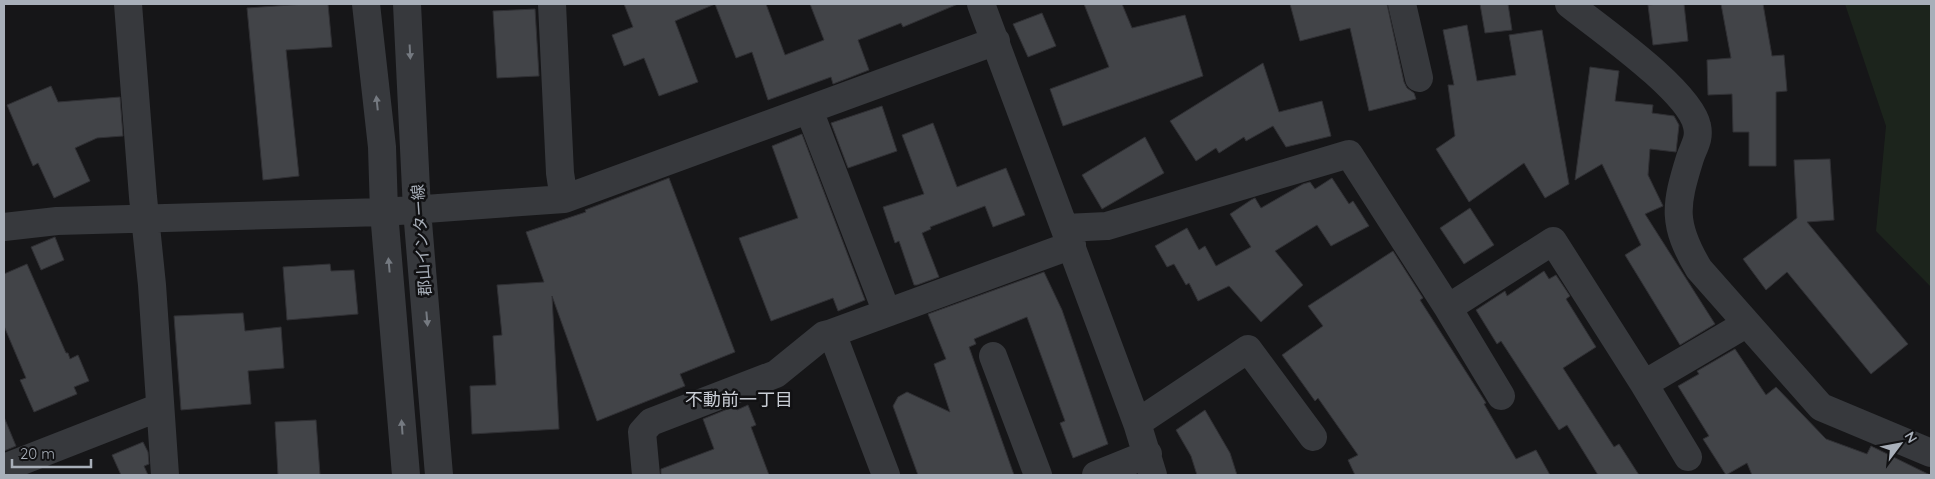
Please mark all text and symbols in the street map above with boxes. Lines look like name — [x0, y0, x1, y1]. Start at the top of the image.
one-way arrow — [406, 45, 414, 61]
one-way arrow — [373, 94, 381, 110]
street label: 郡山インター線 — [407, 183, 435, 297]
one-way arrow — [384, 256, 392, 272]
one-way arrow — [423, 312, 431, 328]
district label: 不動前一丁目 — [685, 388, 793, 411]
one-way arrow — [398, 418, 406, 434]
north arrow — [1875, 419, 1925, 469]
text: N — [1901, 428, 1921, 446]
scale bar — [12, 436, 91, 468]
text: 20 m — [20, 444, 55, 463]

